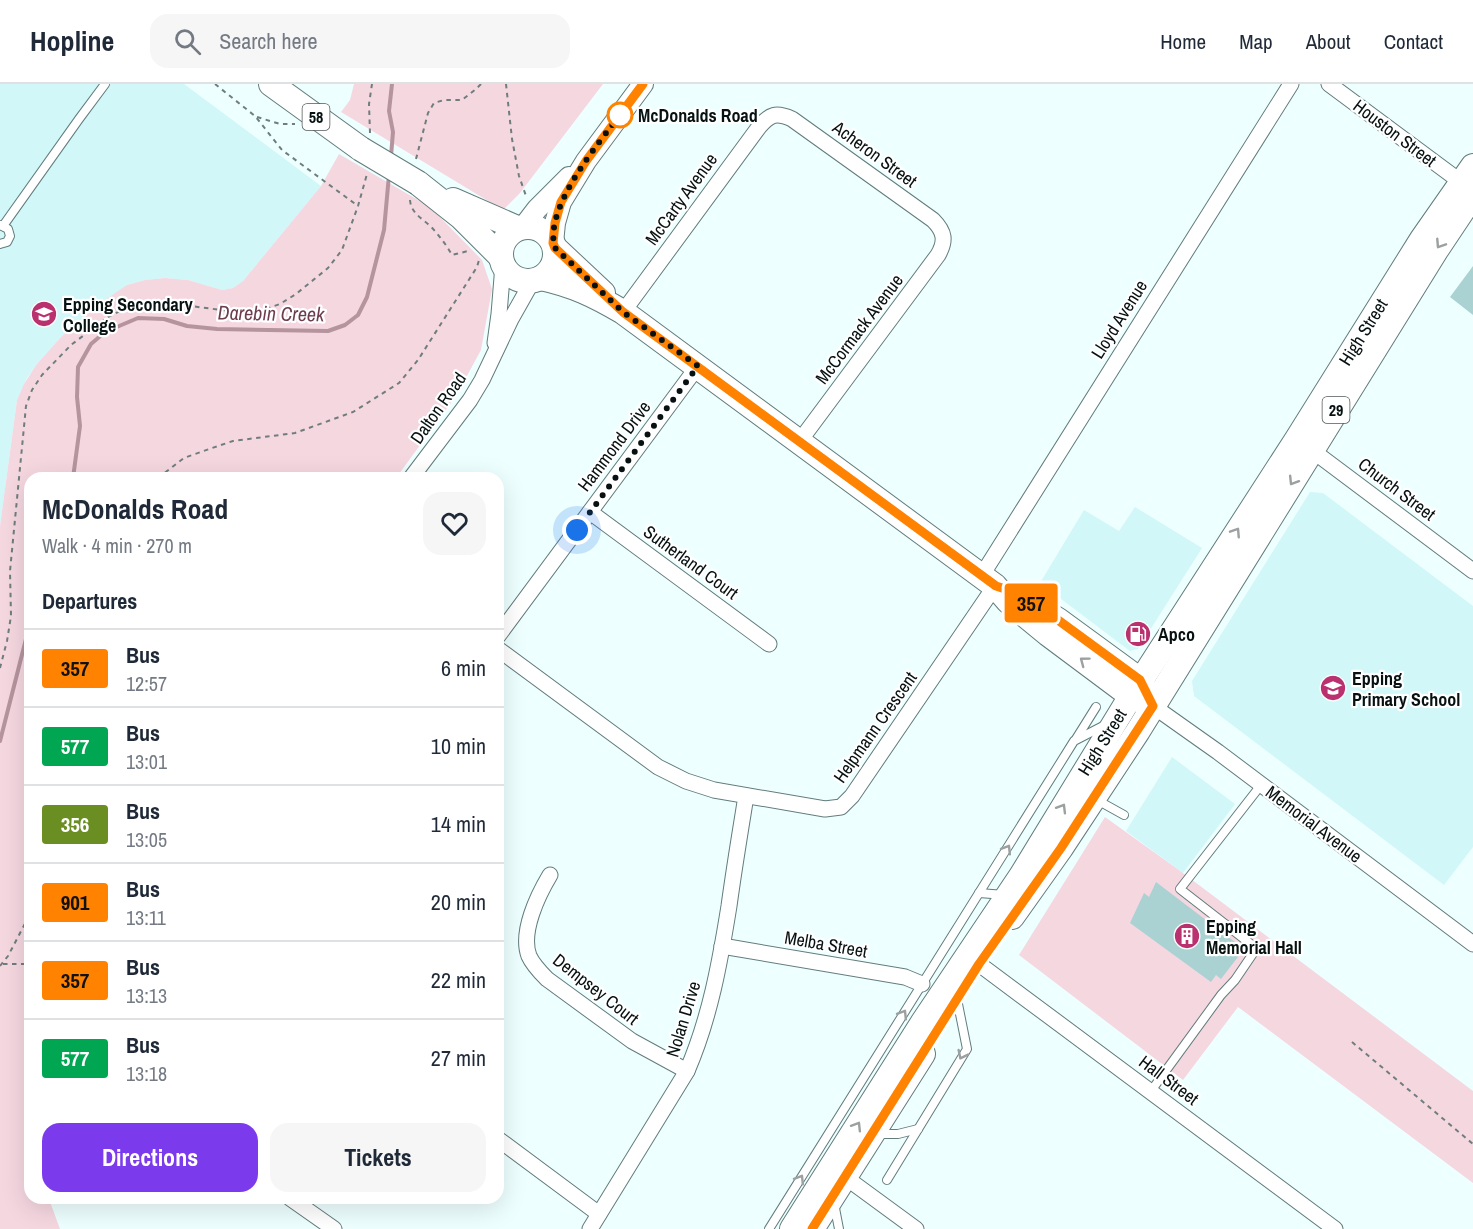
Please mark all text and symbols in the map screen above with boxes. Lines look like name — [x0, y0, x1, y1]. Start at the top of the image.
search box — [150, 14, 570, 68]
text: Hopline — [30, 22, 114, 60]
icon: search — [171, 25, 204, 58]
text: Search here — [219, 26, 317, 56]
text: Home — [1160, 27, 1206, 56]
text: Map — [1239, 27, 1273, 56]
text: About — [1306, 27, 1351, 56]
text: Contact — [1384, 27, 1443, 56]
street label: Houston Street — [1348, 93, 1442, 173]
marker: McDonalds Road — [607, 102, 633, 128]
place label: McDonalds Road — [638, 103, 758, 128]
road number: 58 — [302, 104, 330, 130]
street label: Acheron Street — [827, 114, 922, 193]
street label: McCarty Avenue — [639, 148, 723, 250]
one-way arrow — [1436, 238, 1448, 248]
street label: McCormack Avenue — [809, 269, 909, 389]
street label: Lloyd Avenue — [1085, 275, 1153, 363]
place label: Epping Secondary College — [63, 292, 193, 338]
street label: High Street — [1333, 294, 1393, 370]
school or university icon: Epping Secondary College — [29, 299, 59, 329]
water label: Darebin Creek — [217, 299, 325, 327]
street label: Dalton Road — [404, 367, 472, 449]
street label: Hammond Drive — [572, 396, 656, 496]
road number: 29 — [1322, 397, 1350, 423]
street label: Church Street — [1353, 452, 1441, 526]
one-way arrow — [1289, 474, 1300, 485]
text: McDonalds Road — [42, 490, 228, 528]
button: heart — [423, 492, 486, 555]
your location — [562, 515, 592, 545]
street label: Sutherland Court — [639, 519, 743, 605]
one-way arrow — [1229, 528, 1241, 538]
text: Walk · 4 min · 270 m — [42, 532, 192, 559]
line badge: 357 — [996, 584, 1066, 622]
text: Departures — [42, 586, 137, 616]
text: 357 — [1017, 589, 1045, 618]
fuel station icon: Apco — [1123, 619, 1153, 649]
place label: Apco — [1158, 622, 1195, 647]
text: Bus — [126, 640, 160, 670]
text: 6 min — [441, 653, 486, 683]
text: 357 — [61, 654, 89, 683]
one-way arrow — [1079, 657, 1090, 668]
street label: Helpmann Crescent — [827, 666, 923, 788]
place label: Epping Primary School — [1352, 666, 1460, 712]
text: 12:57 — [126, 670, 167, 697]
school or university icon: Epping Primary School — [1318, 673, 1348, 703]
street label: High Street — [1072, 704, 1132, 780]
text: Bus — [126, 718, 160, 748]
text: 10 min — [431, 731, 486, 761]
text: 577 — [61, 732, 89, 761]
text: 13:01 — [126, 748, 167, 775]
street label: Memorial Avenue — [1261, 780, 1367, 868]
text: Bus — [126, 796, 160, 826]
one-way arrow — [1054, 804, 1066, 814]
text: 14 min — [431, 809, 486, 839]
text: 356 — [61, 810, 89, 839]
text: 13:05 — [126, 826, 167, 853]
one-way arrow — [1000, 845, 1011, 856]
text: Bus — [126, 874, 160, 904]
text: 20 min — [431, 887, 486, 917]
text: 901 — [61, 888, 89, 917]
text: 13:11 — [126, 904, 166, 931]
place label: Epping Memorial Hall — [1206, 914, 1302, 960]
building icon: Epping Memorial Hall — [1172, 921, 1202, 951]
street label: Melba Street — [783, 924, 869, 964]
street label: Dempsey Court — [548, 948, 644, 1030]
text: Bus — [126, 952, 160, 982]
text: 22 min — [431, 965, 486, 995]
text: 357 — [61, 966, 89, 995]
street label: Nolan Drive — [660, 978, 706, 1060]
text: 13:13 — [126, 982, 167, 1009]
one-way arrow — [896, 1010, 908, 1020]
text: Bus — [126, 1030, 160, 1060]
text: 27 min — [431, 1043, 486, 1073]
text: 577 — [61, 1044, 89, 1073]
one-way arrow — [957, 1049, 969, 1060]
street label: Hall Street — [1134, 1049, 1204, 1111]
text: 13:18 — [126, 1060, 167, 1087]
one-way arrow — [850, 1122, 861, 1133]
button: Directions — [42, 1123, 258, 1192]
button: Tickets — [270, 1123, 486, 1192]
one-way arrow — [793, 1175, 804, 1186]

